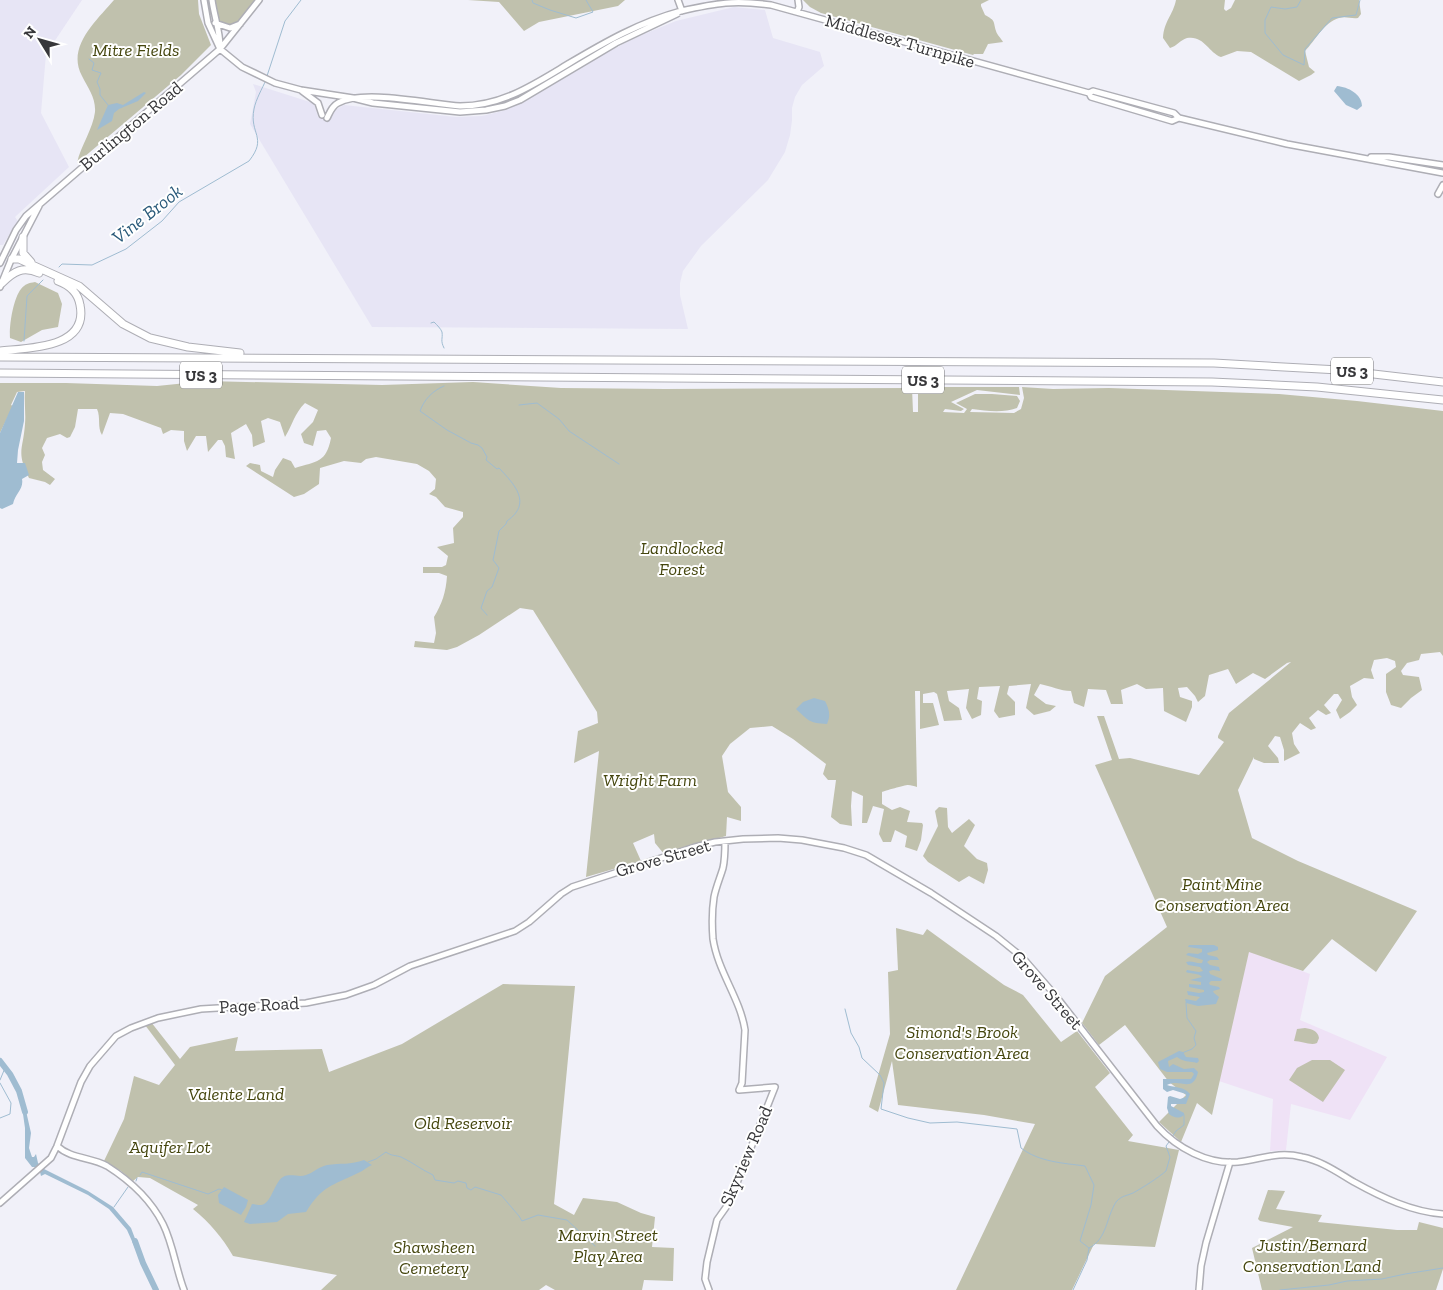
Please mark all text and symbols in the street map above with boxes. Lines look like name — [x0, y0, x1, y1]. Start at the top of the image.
street label: Middlesex Turnpike — [823, 9, 977, 73]
north arrow — [15, 15, 65, 65]
text: N — [20, 23, 40, 42]
park label: Mitre Fields — [92, 39, 180, 61]
street label: Burlington Road — [75, 77, 187, 175]
water label: Vine Brook — [107, 179, 187, 249]
road number: US 3 — [1331, 358, 1373, 384]
road number: US 3 — [180, 362, 222, 388]
road number: US 3 — [902, 366, 944, 394]
park label: Landlocked Forest — [641, 537, 723, 580]
park label: Wright Farm — [603, 769, 697, 791]
street label: Grove Street — [613, 834, 713, 882]
park label: Paint Mine Conservation Area — [1155, 873, 1289, 916]
street label: Grove Street — [1007, 946, 1088, 1034]
street label: Page Road — [218, 992, 300, 1018]
park label: Simond's Brook Conservation Area — [895, 1021, 1029, 1064]
park label: Valente Land — [188, 1083, 284, 1105]
street label: Skyview Road — [715, 1102, 777, 1209]
park label: Old Reservoir — [414, 1112, 513, 1134]
park label: Aquifer Lot — [128, 1136, 211, 1158]
park label: Marvin Street Play Area — [558, 1224, 658, 1267]
park label: Justin/Bernard Conservation Land — [1243, 1234, 1381, 1277]
park label: Shawsheen Cemetery — [393, 1236, 475, 1279]

